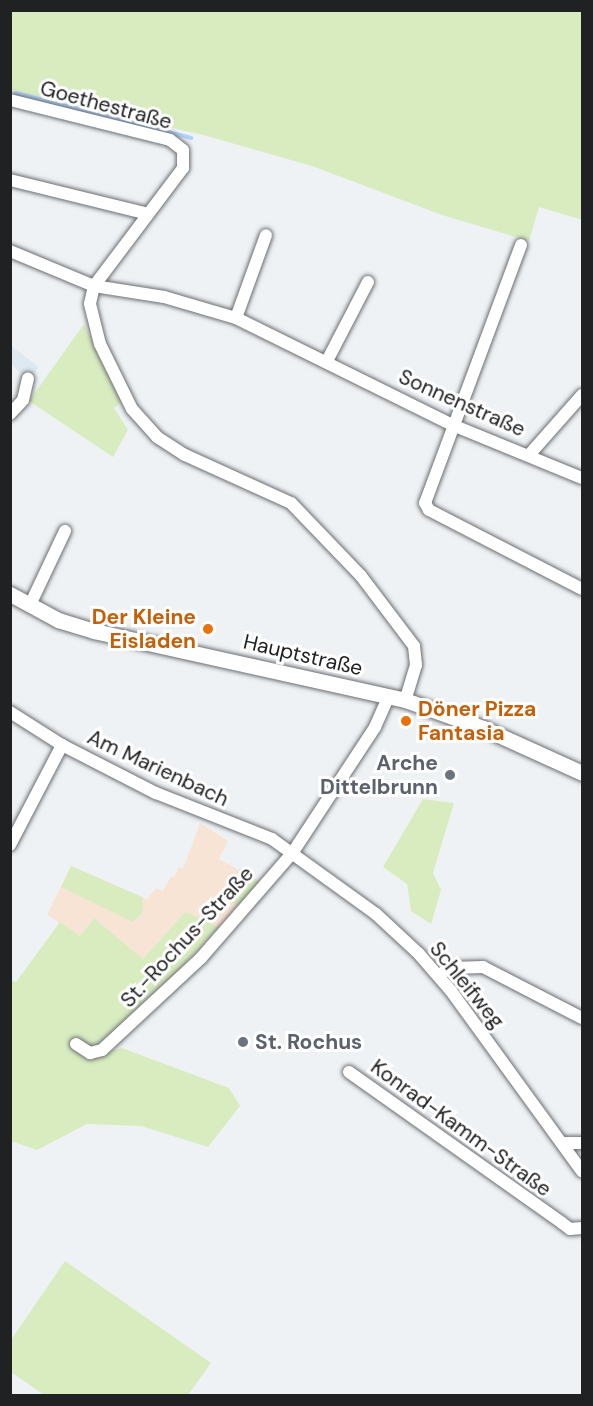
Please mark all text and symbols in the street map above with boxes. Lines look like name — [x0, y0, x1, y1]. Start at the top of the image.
street label: Goethestraße — [37, 75, 175, 135]
street label: Sonnenstraße — [395, 364, 529, 442]
place label: Der Kleine Eisladen — [92, 604, 196, 654]
marker: Der Kleine Eisladen — [201, 622, 215, 636]
street label: Hauptstraße — [241, 629, 365, 681]
place label: Döner Pizza Fantasia — [418, 696, 536, 746]
marker: Döner Pizza Fantasia — [399, 714, 413, 728]
street label: Am Marienbach — [83, 724, 233, 812]
place label: Arche Dittelbrunn — [320, 750, 438, 800]
marker: Arche Dittelbrunn — [443, 768, 457, 782]
street label: St.-Rochus-Straße — [115, 861, 259, 1013]
street label: Schleifweg — [424, 937, 510, 1033]
place label: St. Rochus — [255, 1029, 362, 1055]
marker: St. Rochus — [236, 1035, 250, 1049]
street label: Konrad-Kamm-Straße — [366, 1054, 556, 1202]

